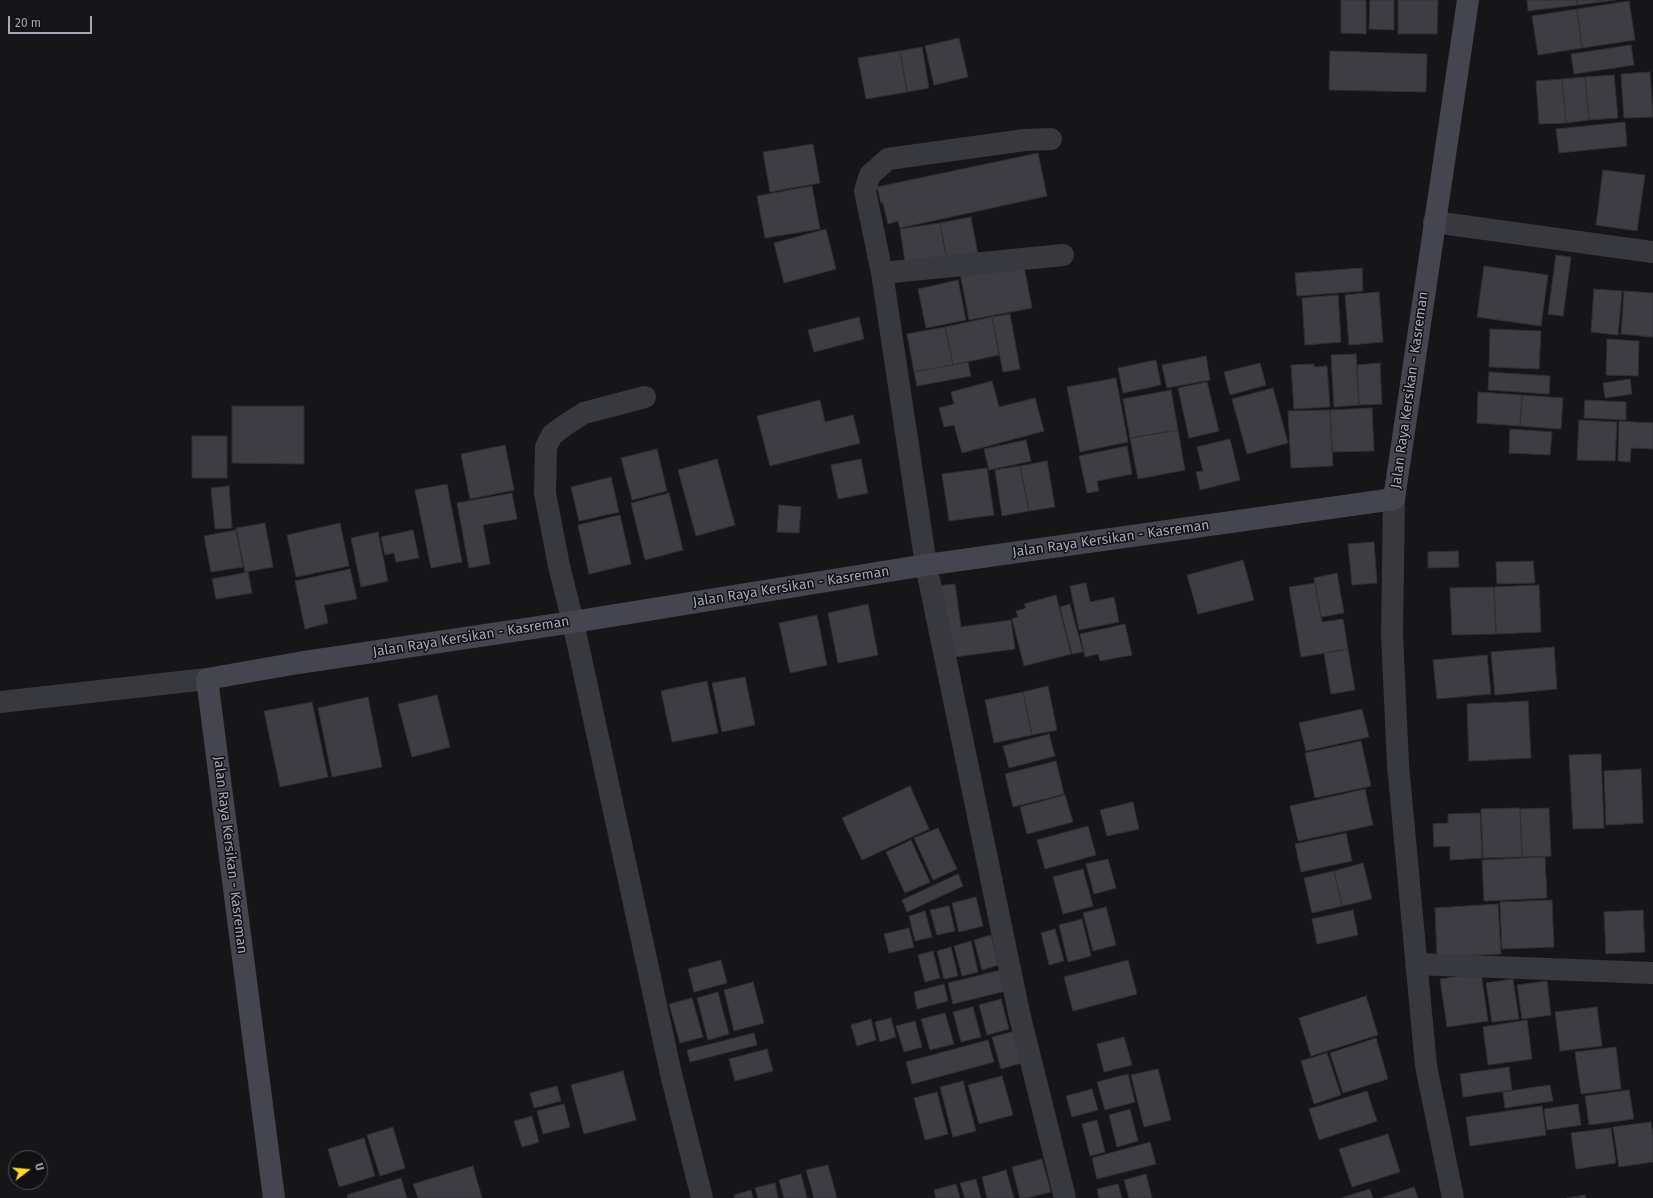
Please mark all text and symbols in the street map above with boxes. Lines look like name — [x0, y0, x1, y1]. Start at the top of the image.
scale bar — [10, 8, 94, 34]
text: 20 m — [15, 16, 41, 30]
street label: Jalan Raya Kersikan - Kasreman — [1388, 290, 1432, 490]
street label: Jalan Raya Kersikan - Kasreman — [1011, 517, 1211, 561]
street label: Jalan Raya Kersikan - Kasreman — [691, 563, 891, 611]
street label: Jalan Raya Kersikan - Kasreman — [371, 613, 571, 661]
street label: Jalan Raya Kersikan - Kasreman — [210, 755, 250, 955]
north arrow — [8, 1150, 48, 1190]
text: U — [32, 1162, 46, 1172]

